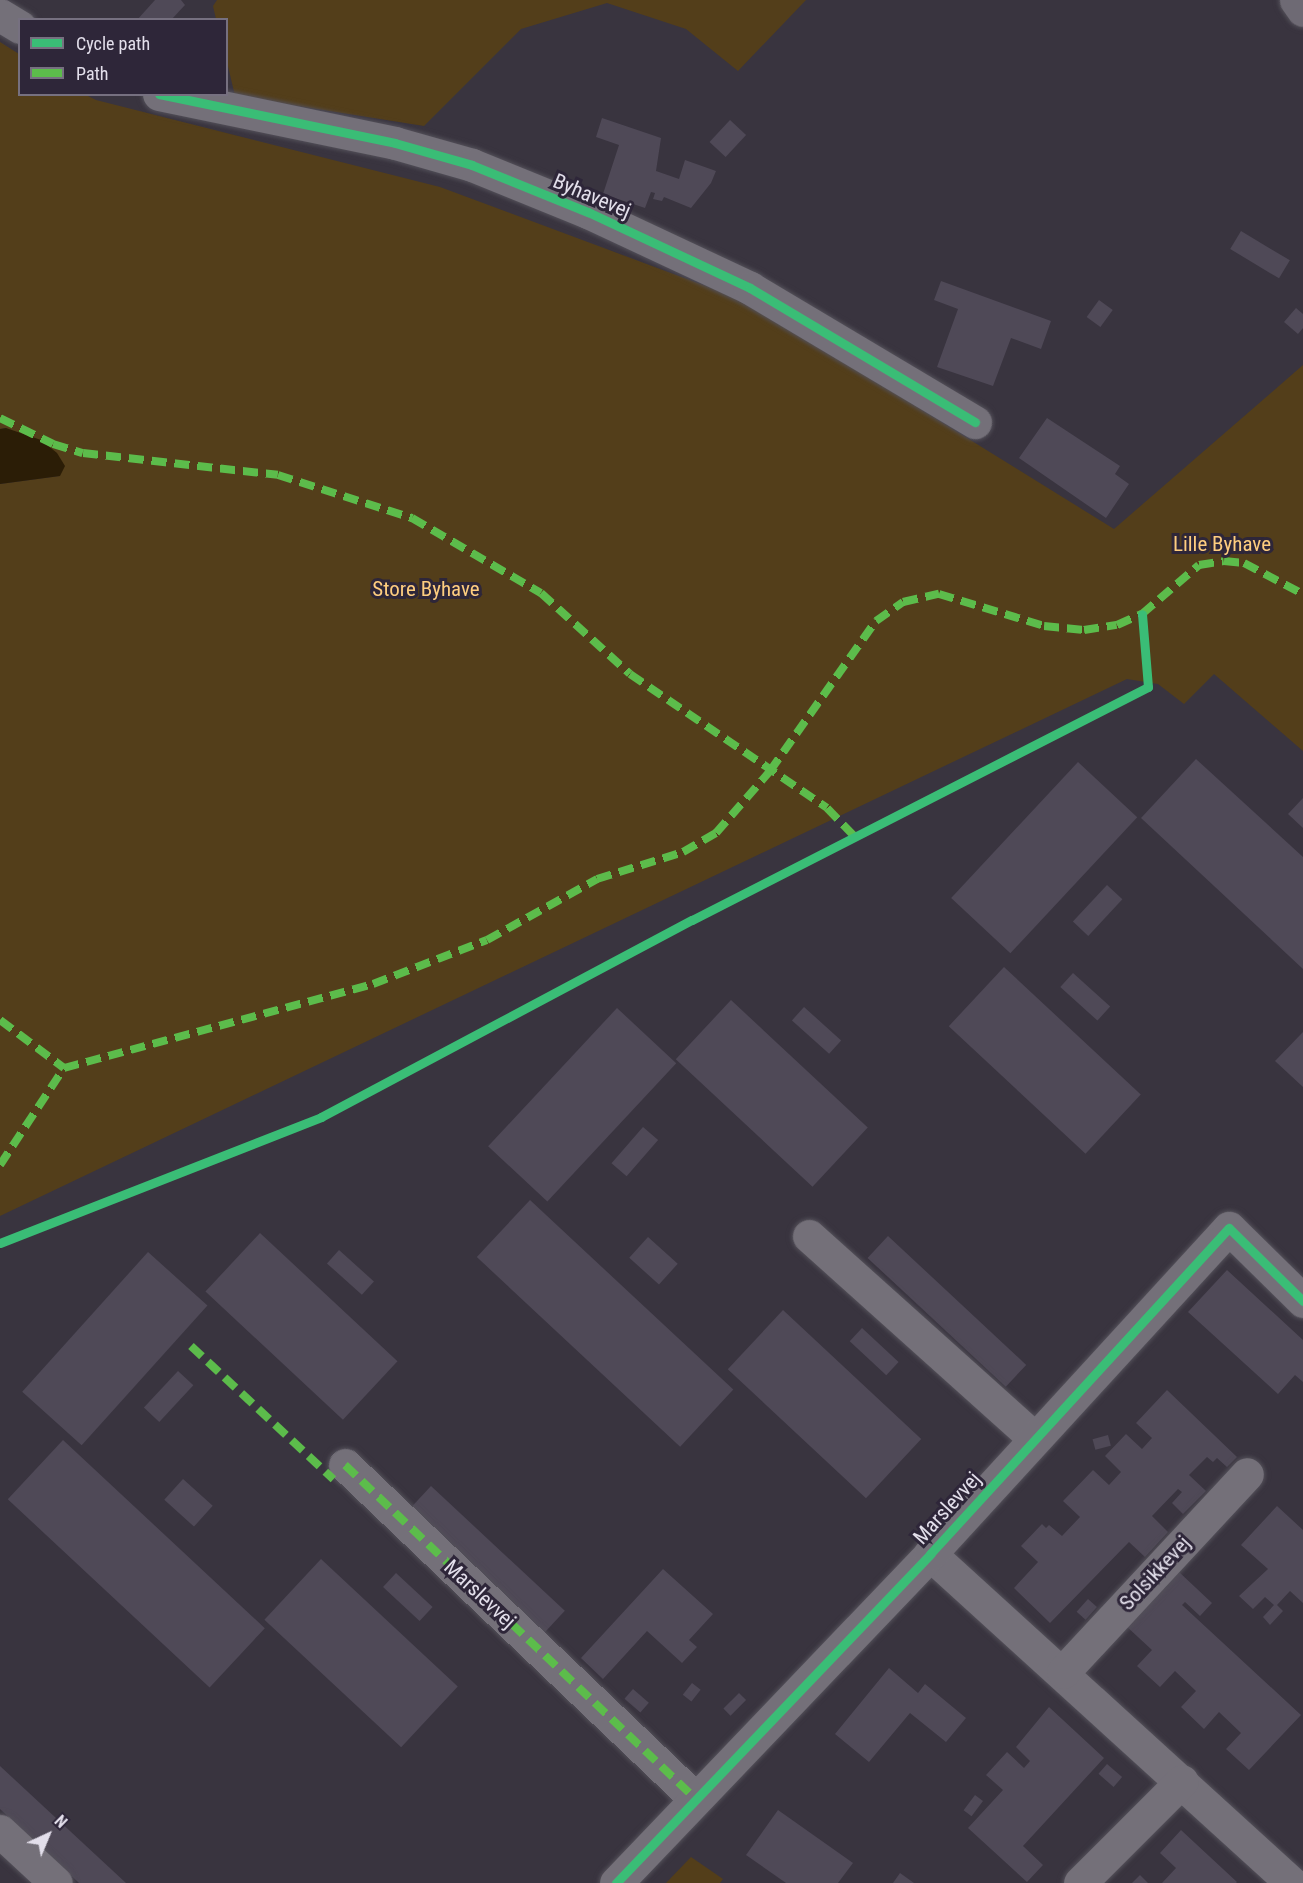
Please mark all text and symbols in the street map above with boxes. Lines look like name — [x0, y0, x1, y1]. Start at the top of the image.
legend — [18, 18, 228, 96]
text: Cycle path — [76, 33, 150, 54]
text: Path — [76, 63, 109, 84]
street label: Byhavevej — [549, 168, 635, 224]
park label: Lille Byhave — [1173, 531, 1271, 557]
park label: Store Byhave — [372, 576, 480, 602]
street label: Marslevvej — [908, 1467, 986, 1549]
street label: Solsikkevej — [1114, 1531, 1196, 1615]
street label: Marslevvej — [439, 1555, 521, 1633]
north arrow — [18, 1805, 78, 1865]
text: N — [51, 1811, 71, 1832]

